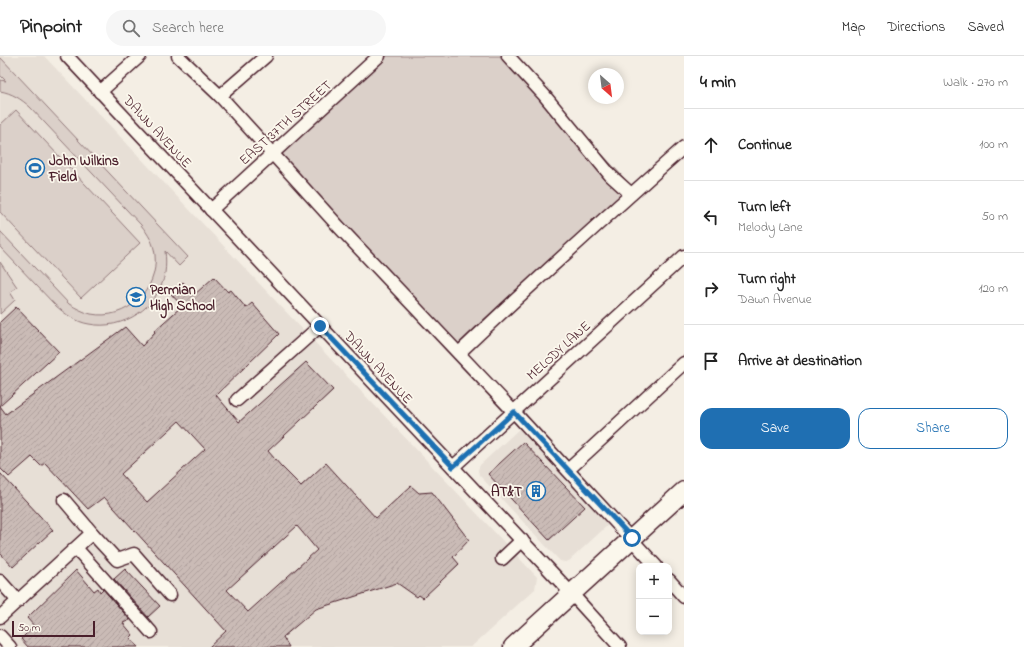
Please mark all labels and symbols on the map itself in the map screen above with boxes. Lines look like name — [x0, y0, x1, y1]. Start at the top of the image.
north arrow — [588, 68, 624, 104]
street label: EAST 37TH STREET — [235, 76, 337, 171]
street label: DAWN AVENUE — [117, 90, 196, 173]
place label: John Wilkins Field — [48, 151, 119, 188]
sports icon: John Wilkins Field — [24, 157, 46, 179]
place label: Permian High School — [150, 280, 216, 319]
school or university icon: Permian High School — [125, 286, 147, 308]
street label: MELODY LANE — [522, 316, 596, 386]
route end — [311, 317, 329, 335]
street label: DAWN AVENUE — [338, 326, 417, 409]
building icon: AT&T — [525, 480, 547, 502]
place label: AT&T — [491, 482, 522, 503]
route start — [623, 529, 641, 547]
scale bar — [12, 619, 95, 638]

